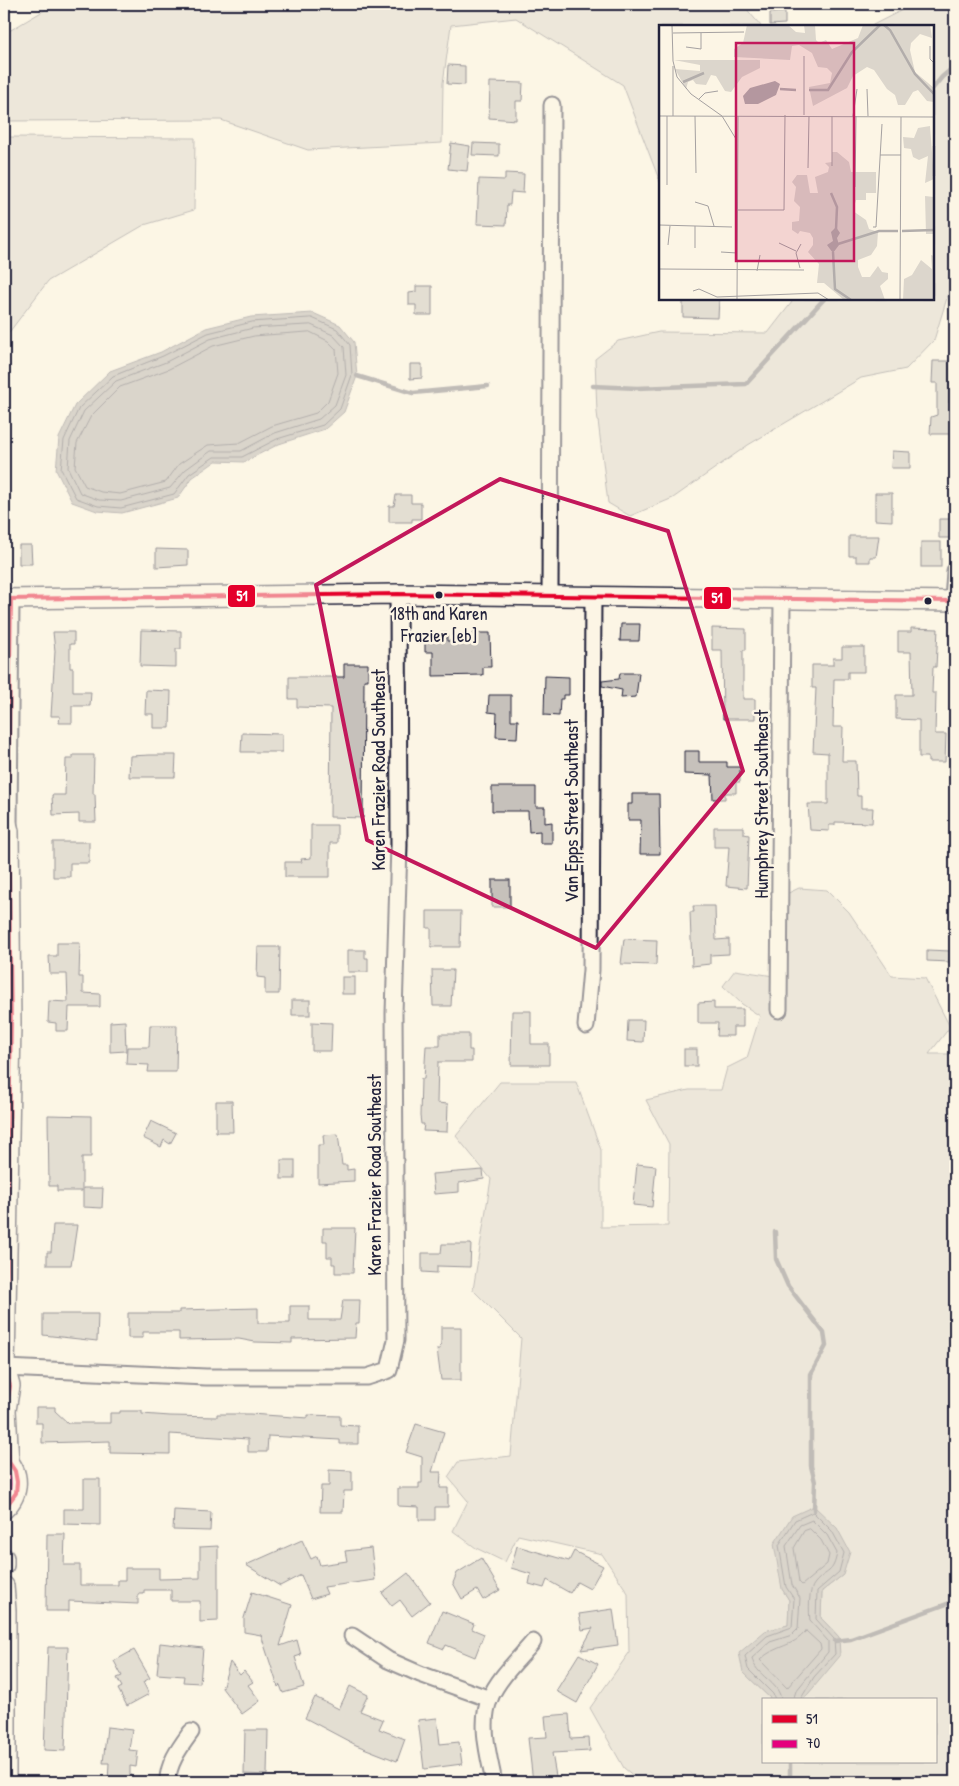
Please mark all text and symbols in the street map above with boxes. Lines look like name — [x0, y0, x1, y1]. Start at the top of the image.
inset map — [659, 25, 934, 300]
line badge: 51 — [227, 584, 256, 608]
text: 51 — [236, 586, 248, 605]
line badge: 51 — [703, 586, 732, 610]
text: 51 — [711, 588, 723, 607]
marker: 18th and Karen Frazier [eb] — [434, 590, 444, 600]
unlabelled marker — [923, 596, 933, 606]
place label: 18th and Karen Frazier [eb] — [390, 601, 488, 648]
street label: Karen Frazier Road Southeast — [365, 669, 391, 871]
street label: Humphrey Street Southeast — [748, 709, 774, 898]
street label: Van Epps Street Southeast — [558, 719, 584, 903]
street label: Karen Frazier Road Southeast — [361, 1074, 387, 1276]
legend — [762, 1698, 936, 1764]
text: 51 — [806, 1708, 818, 1729]
text: 70 — [806, 1732, 820, 1753]

